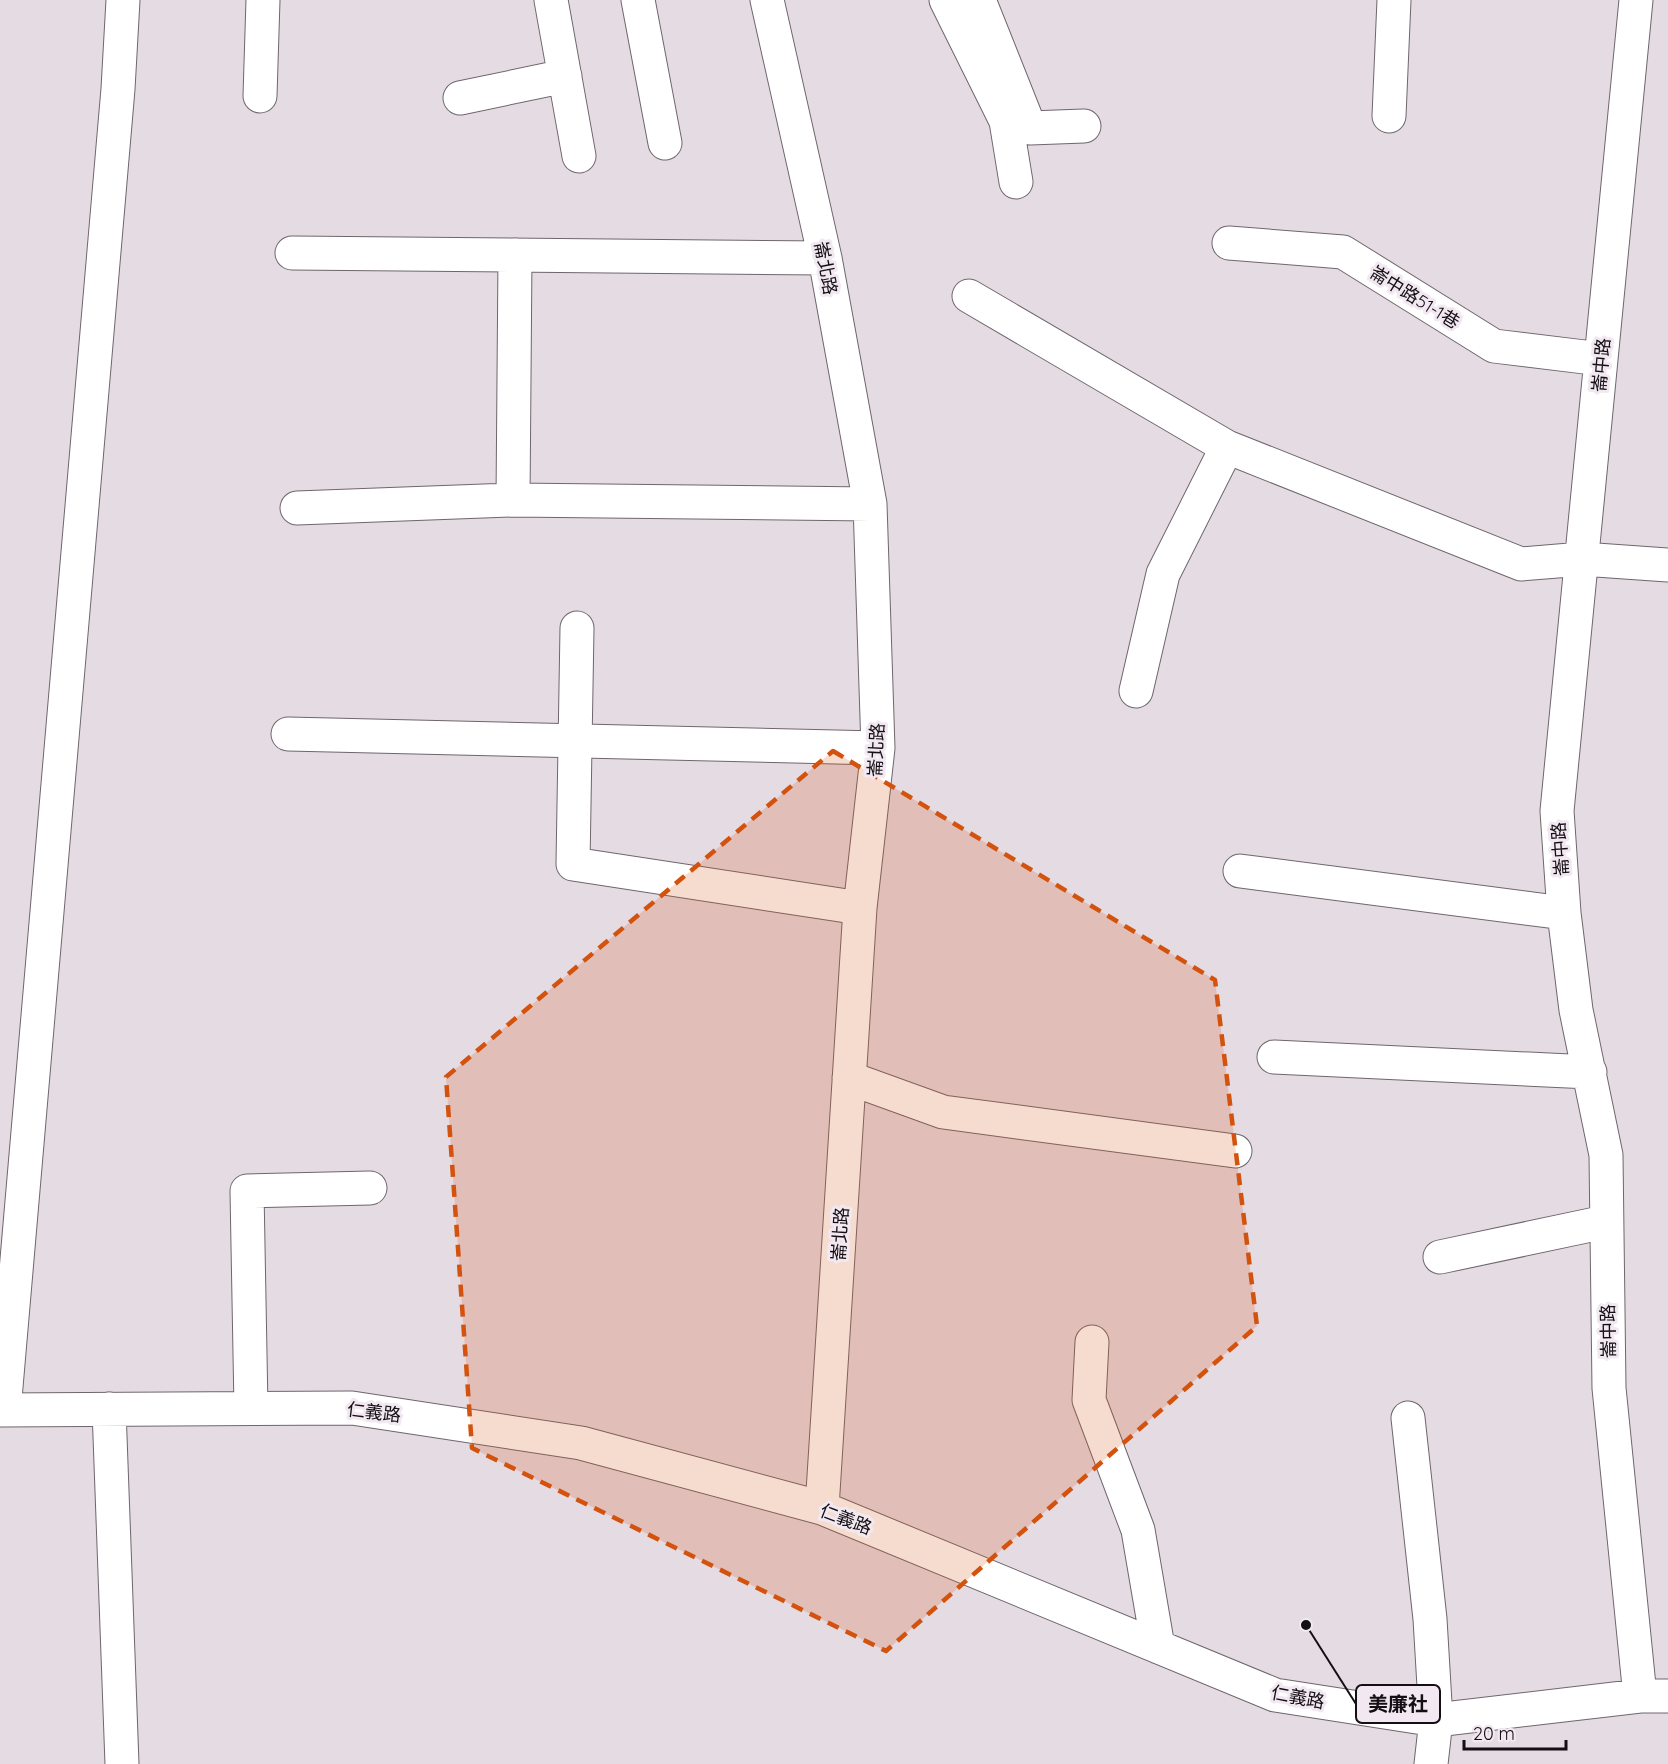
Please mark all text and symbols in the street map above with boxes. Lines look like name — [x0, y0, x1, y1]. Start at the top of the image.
street label: 崙北路 — [810, 239, 842, 297]
street label: 崙中路51-1巷 — [1366, 260, 1464, 334]
street label: 崙中路 — [1587, 337, 1615, 393]
street label: 崙北路 — [863, 722, 889, 778]
street label: 崙中路 — [1547, 821, 1573, 877]
street label: 崙北路 — [827, 1206, 853, 1262]
street label: 崙中路 — [1596, 1304, 1620, 1358]
street label: 仁義路 — [346, 1397, 402, 1427]
street label: 仁義路 — [817, 1499, 875, 1539]
street label: 仁義路 — [1269, 1681, 1327, 1713]
callout: 美廉社 — [1356, 1685, 1440, 1723]
text: 美廉社 — [1368, 1691, 1428, 1716]
scale bar — [1464, 1713, 1566, 1751]
text: 20 m — [1473, 1722, 1515, 1745]

